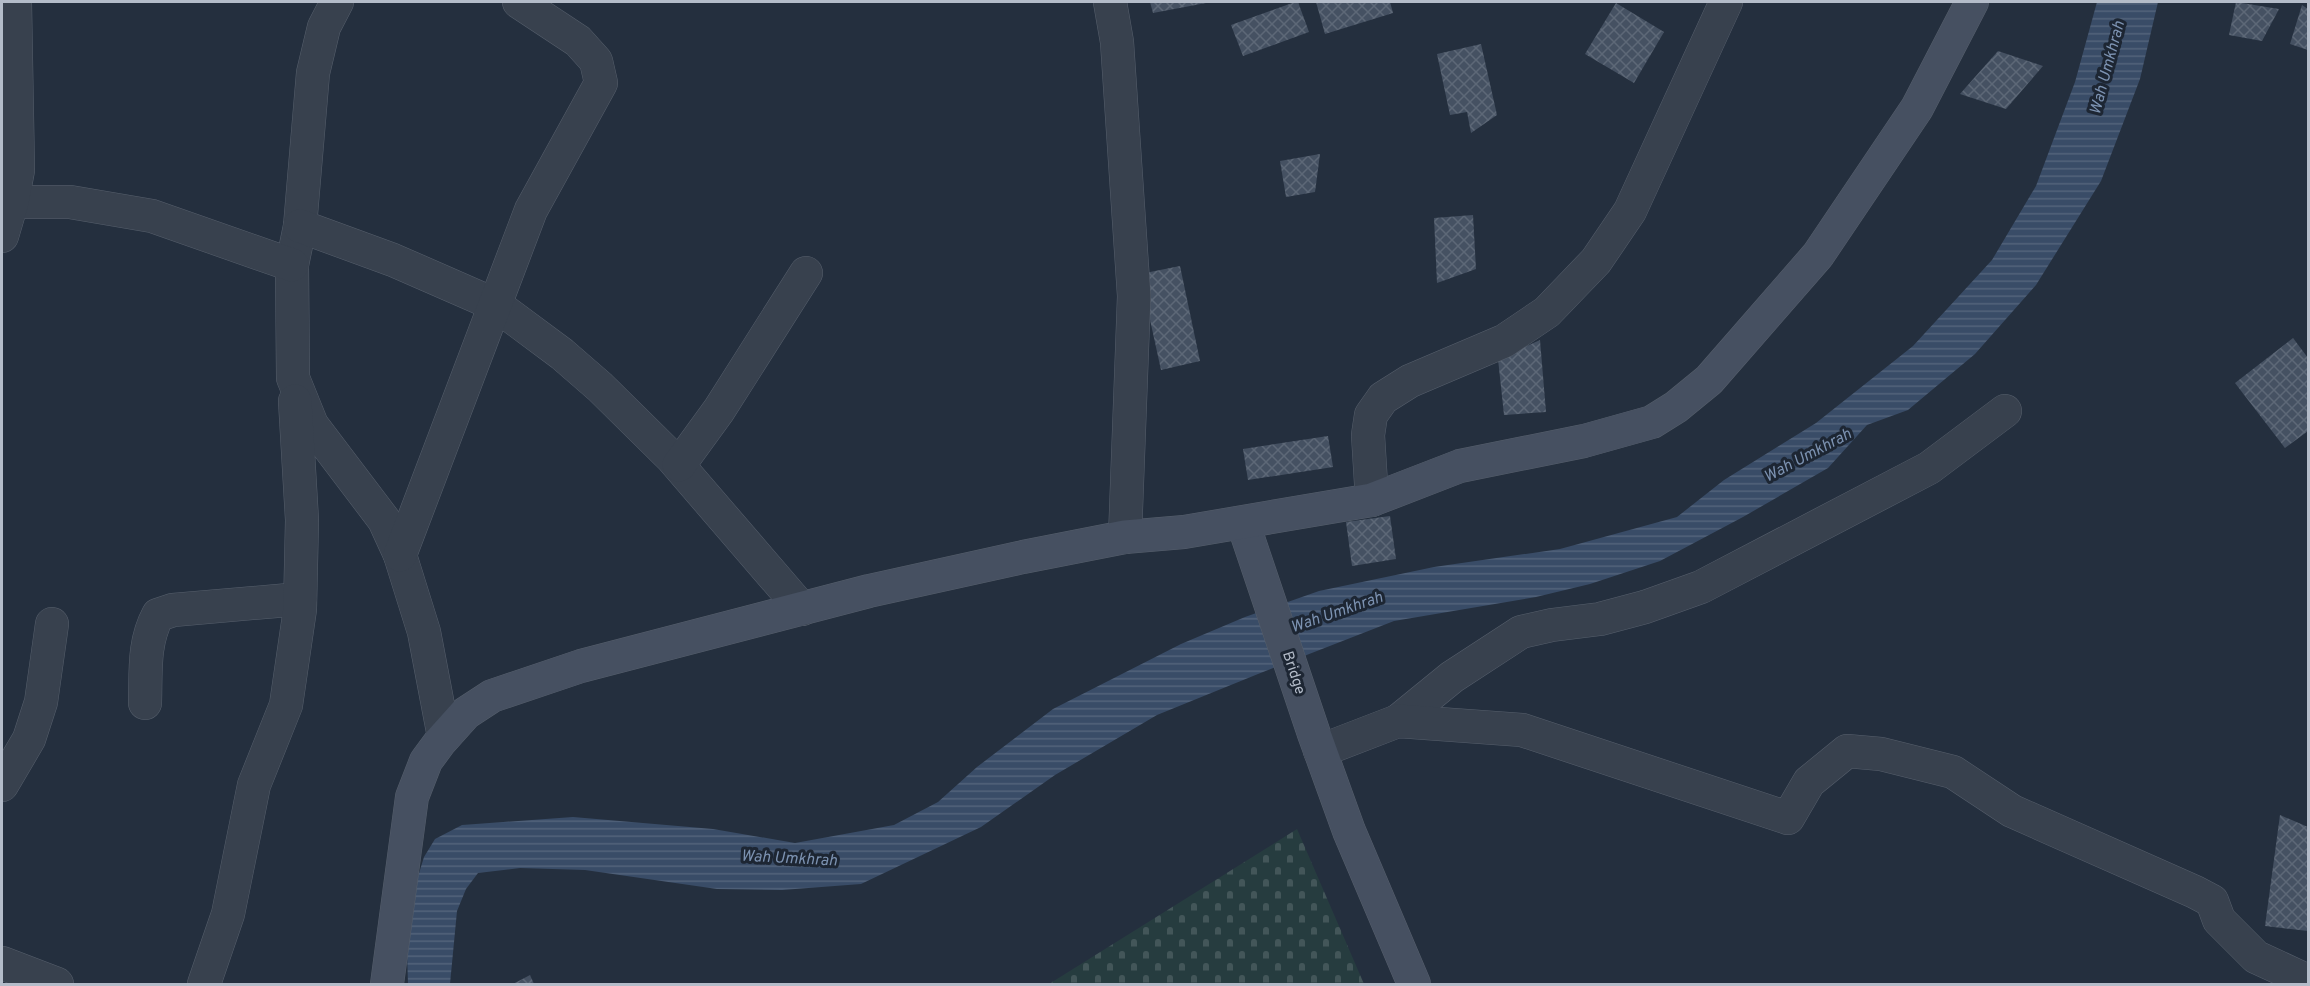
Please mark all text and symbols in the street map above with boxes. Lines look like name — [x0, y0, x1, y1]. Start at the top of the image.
water label: Wah Umkhrah — [2086, 19, 2130, 117]
water label: Wah Umkhrah — [1761, 424, 1855, 487]
water label: Wah Umkhrah — [1288, 588, 1386, 638]
street label: Bridge — [1277, 649, 1309, 697]
water label: Wah Umkhrah — [740, 846, 838, 872]

